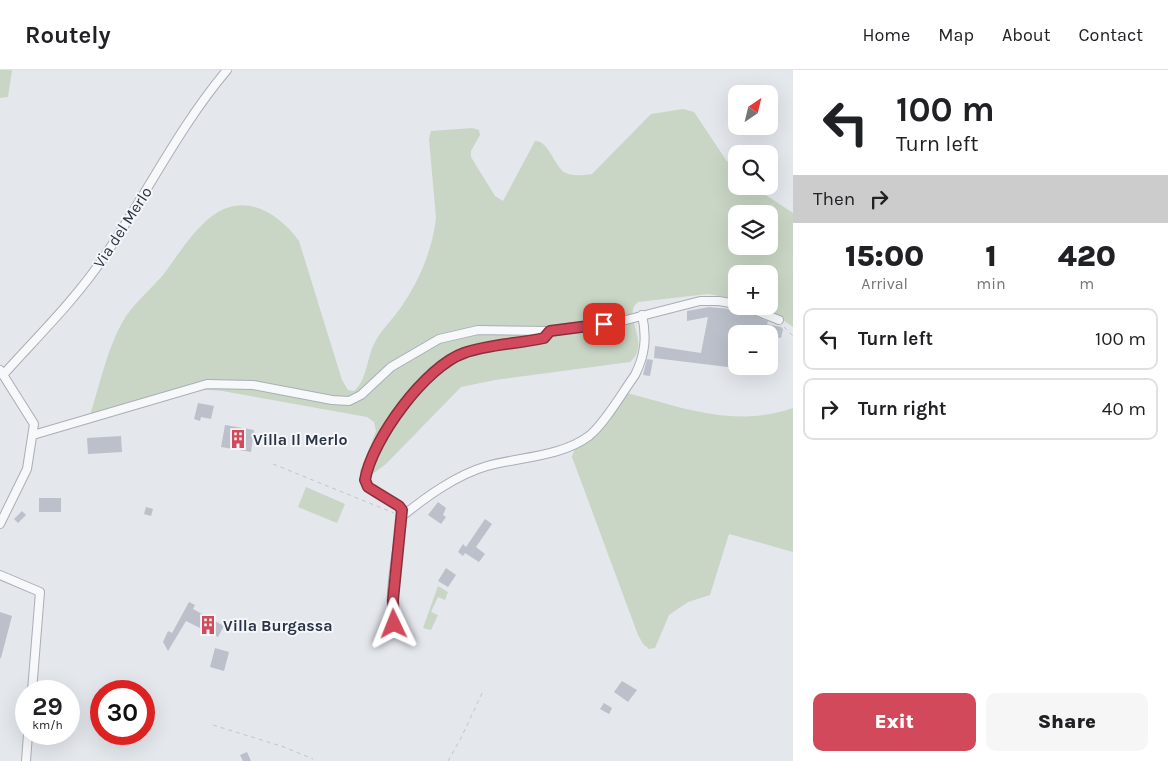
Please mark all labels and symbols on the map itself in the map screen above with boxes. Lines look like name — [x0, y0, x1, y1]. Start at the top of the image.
north arrow — [728, 85, 778, 135]
street label: Via del Merlo — [89, 183, 156, 272]
pin — [583, 303, 625, 345]
building icon: Villa Il Merlo — [227, 428, 249, 450]
place label: Villa Il Merlo — [253, 430, 348, 449]
position arrow — [367, 597, 419, 649]
building icon: Villa Burgassa — [197, 614, 219, 636]
place label: Villa Burgassa — [223, 616, 333, 635]
speed limit sign: 30 — [90, 680, 155, 745]

